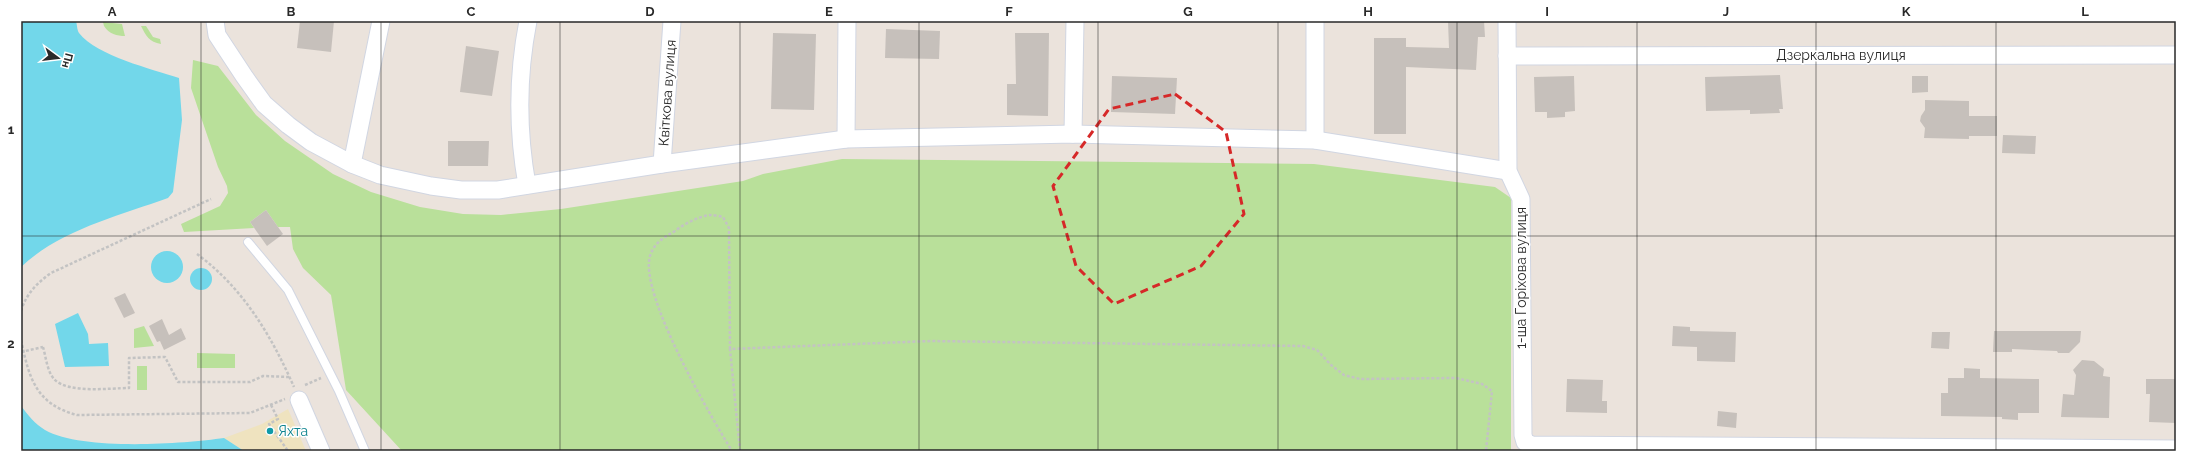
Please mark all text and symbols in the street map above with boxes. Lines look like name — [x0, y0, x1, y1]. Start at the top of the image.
text: A — [108, 4, 117, 19]
text: B — [287, 4, 296, 19]
text: C — [467, 4, 476, 19]
text: D — [645, 4, 655, 19]
text: E — [825, 4, 833, 19]
text: F — [1005, 4, 1013, 19]
text: G — [1183, 4, 1193, 19]
text: H — [1363, 4, 1373, 19]
text: I — [1545, 4, 1549, 19]
text: J — [1723, 4, 1729, 19]
text: K — [1902, 4, 1911, 19]
text: L — [2081, 4, 2089, 19]
north arrow — [38, 38, 78, 78]
street label: Квіткова вулиця — [655, 39, 679, 147]
street label: Дзеркальна вулиця — [1776, 47, 1906, 63]
text: Пн — [59, 52, 75, 69]
text: 1 — [8, 122, 15, 137]
street label: 1-ша Горіхова вулиця — [1513, 207, 1529, 349]
text: 2 — [7, 336, 15, 351]
place label: Яхта — [278, 423, 308, 439]
marker: Яхта — [265, 426, 275, 436]

